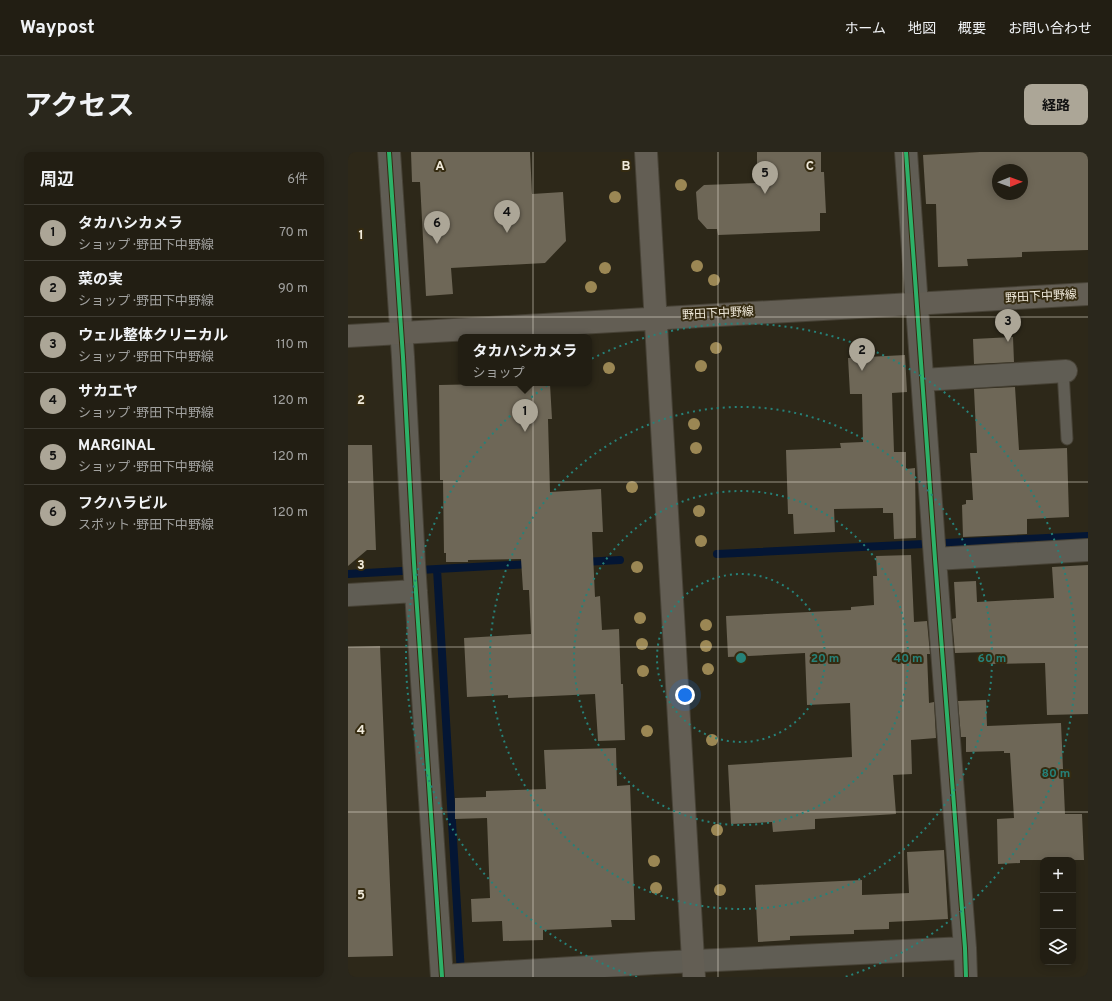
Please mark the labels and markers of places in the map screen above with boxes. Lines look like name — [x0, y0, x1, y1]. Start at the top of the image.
pin: 5 — [752, 161, 778, 194]
pin: 4 — [494, 200, 520, 233]
pin: 6 — [424, 211, 450, 244]
pin: 3 — [995, 309, 1021, 342]
pin: 2 — [849, 338, 875, 371]
pin: 1 — [512, 399, 538, 432]
centre of rings — [734, 651, 748, 665]

